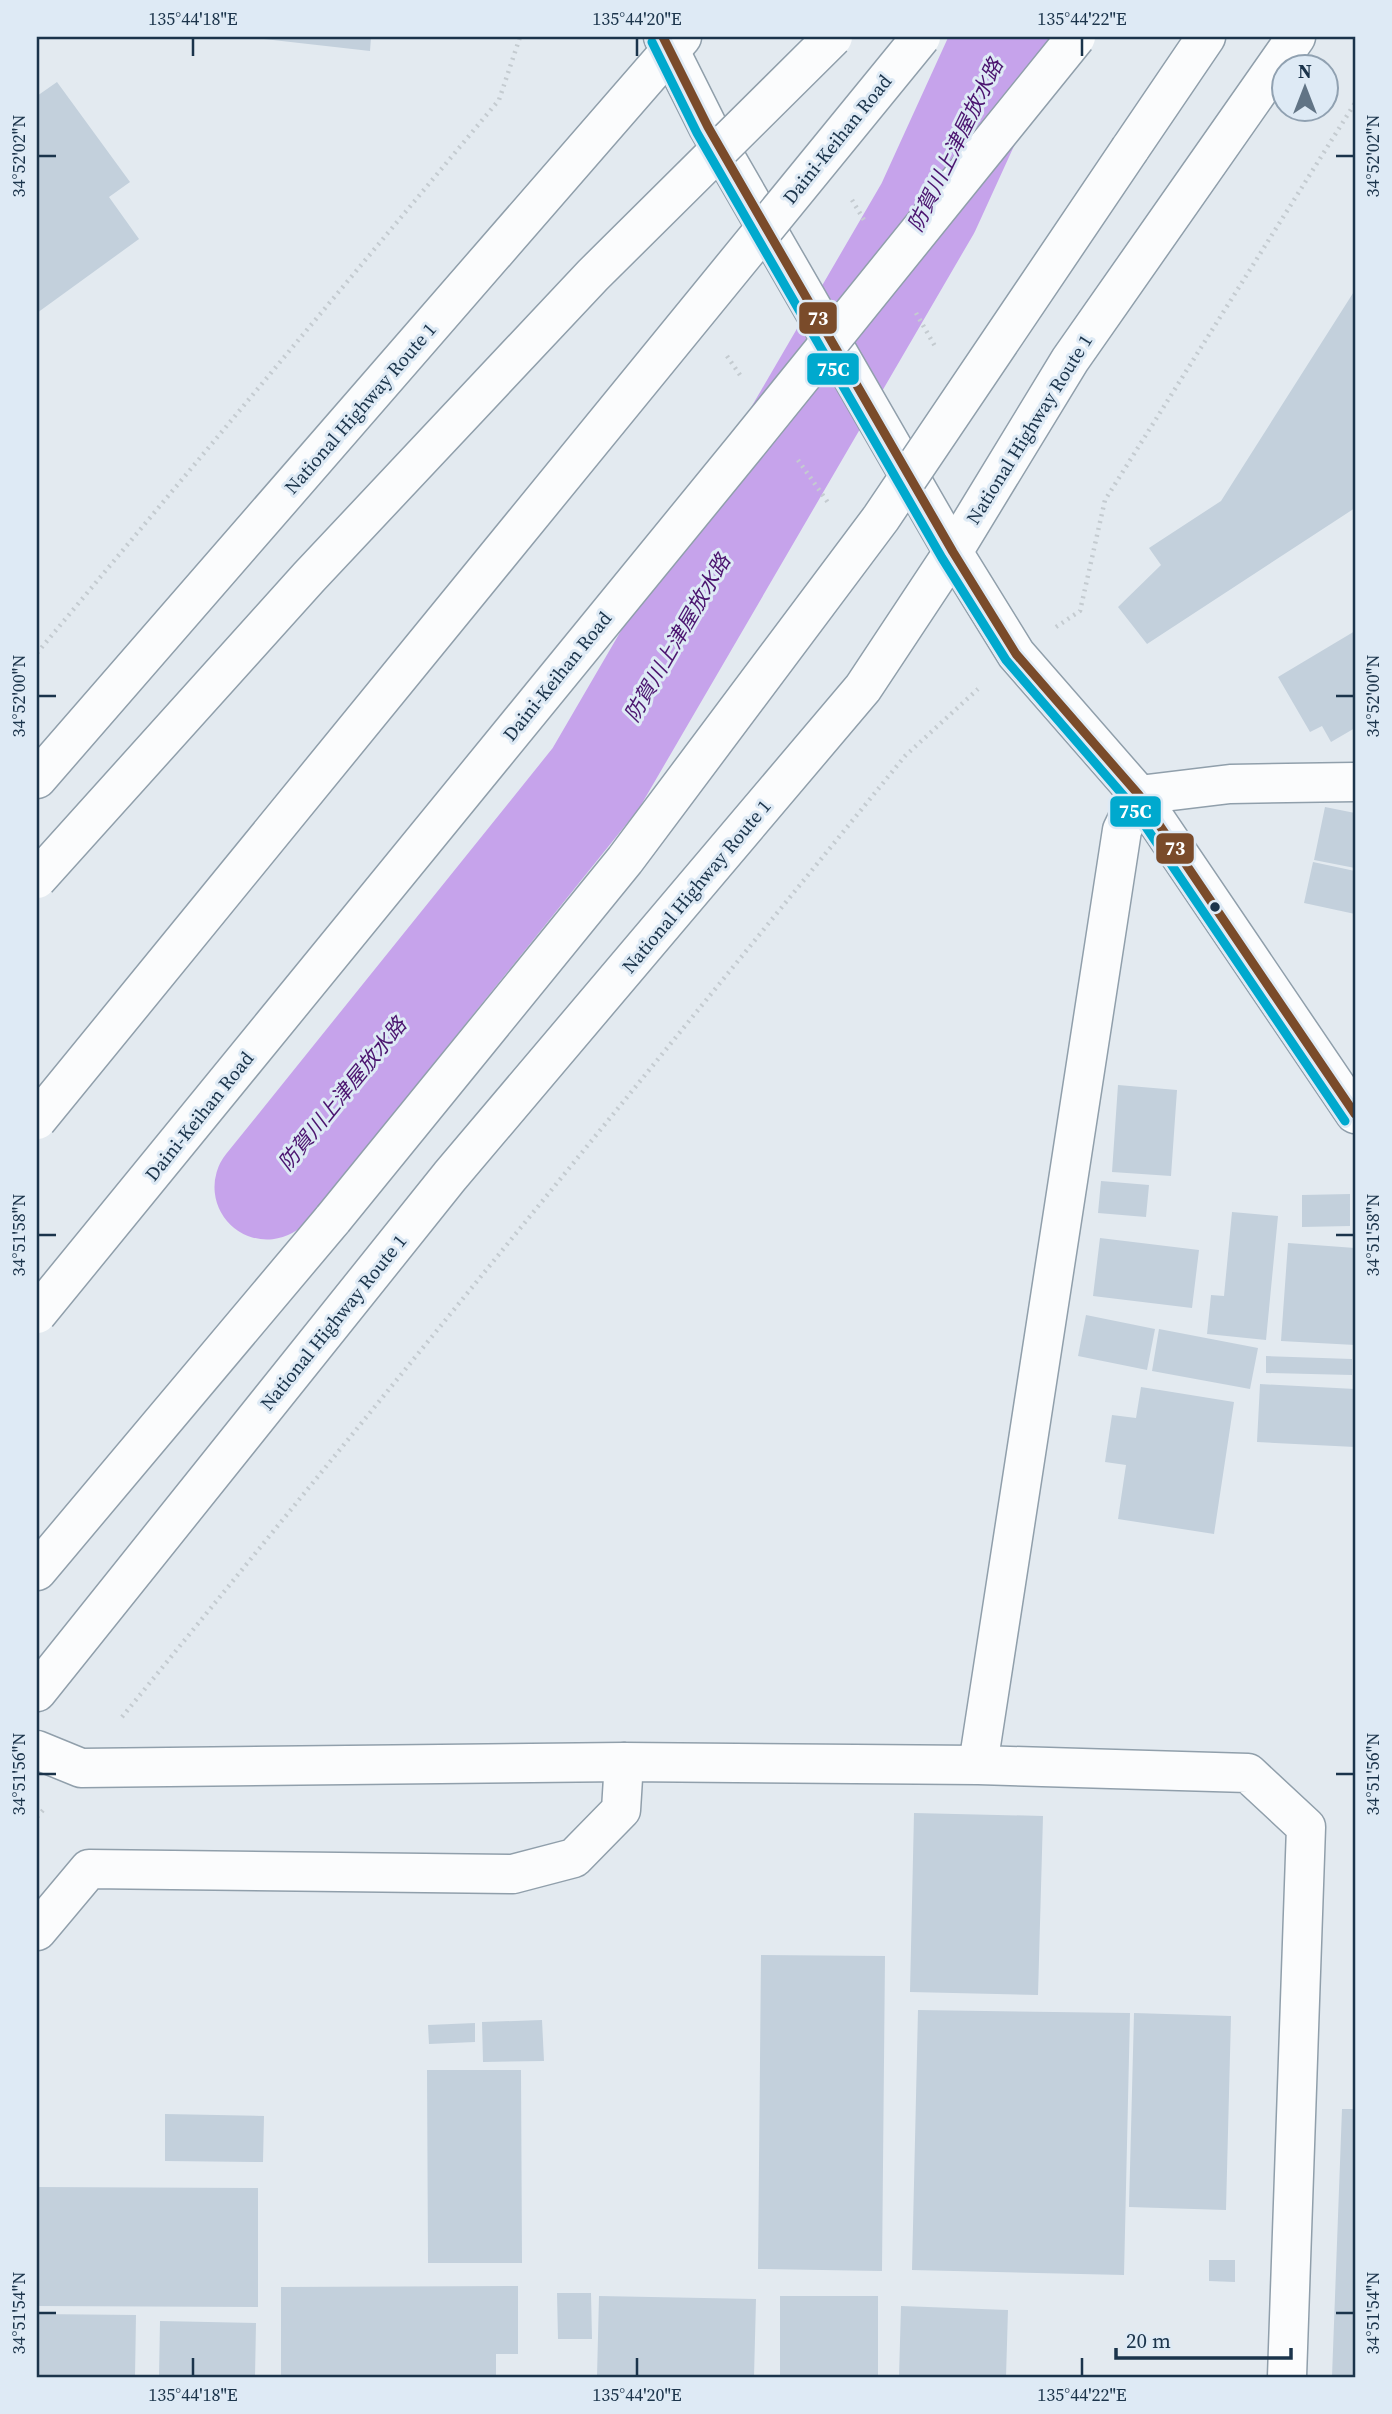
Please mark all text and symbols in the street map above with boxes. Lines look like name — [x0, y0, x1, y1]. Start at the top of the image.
text: 135°44'18"E — [148, 6, 238, 31]
text: 135°44'20"E — [592, 6, 682, 31]
text: 135°44'22"E — [1037, 6, 1127, 31]
water label: 防賀川上津屋放水路 — [901, 52, 1010, 236]
north arrow — [1270, 52, 1340, 122]
text: N — [1298, 58, 1312, 84]
street label: Daini-Keihan Road — [777, 69, 897, 209]
text: 34°52'02"N — [6, 115, 31, 197]
text: 34°52'02"N — [1360, 115, 1385, 197]
line badge: 73 — [798, 301, 838, 335]
text: 73 — [808, 305, 828, 331]
street label: National Highway Route 1 — [278, 317, 442, 499]
street label: National Highway Route 1 — [960, 329, 1098, 529]
line badge: 75C — [806, 352, 860, 386]
text: 75C — [817, 356, 849, 382]
water label: 防賀川上津屋放水路 — [617, 547, 738, 727]
street label: Daini-Keihan Road — [497, 606, 617, 746]
text: 34°52'00"N — [6, 655, 31, 737]
text: 34°52'00"N — [1360, 655, 1385, 737]
street label: National Highway Route 1 — [616, 794, 776, 978]
line badge: 75C — [1109, 795, 1162, 828]
text: 75C — [1119, 798, 1151, 824]
line badge: 73 — [1155, 832, 1195, 865]
text: 73 — [1165, 835, 1185, 861]
unlabelled marker — [1208, 900, 1222, 914]
water label: 防賀川上津屋放水路 — [271, 1010, 414, 1177]
street label: Daini-Keihan Road — [139, 1046, 259, 1186]
text: 34°51'58"N — [6, 1194, 31, 1276]
text: 34°51'58"N — [1360, 1194, 1385, 1276]
street label: National Highway Route 1 — [254, 1229, 412, 1415]
text: 34°51'56"N — [6, 1733, 31, 1815]
text: 34°51'56"N — [1360, 1733, 1385, 1815]
text: 34°51'54"N — [6, 2272, 31, 2354]
text: 34°51'54"N — [1360, 2272, 1385, 2354]
scale bar — [1116, 2316, 1290, 2360]
text: 20 m — [1126, 2326, 1171, 2355]
text: 135°44'18"E — [148, 2382, 238, 2407]
text: 135°44'20"E — [592, 2382, 682, 2407]
text: 135°44'22"E — [1037, 2382, 1127, 2407]

